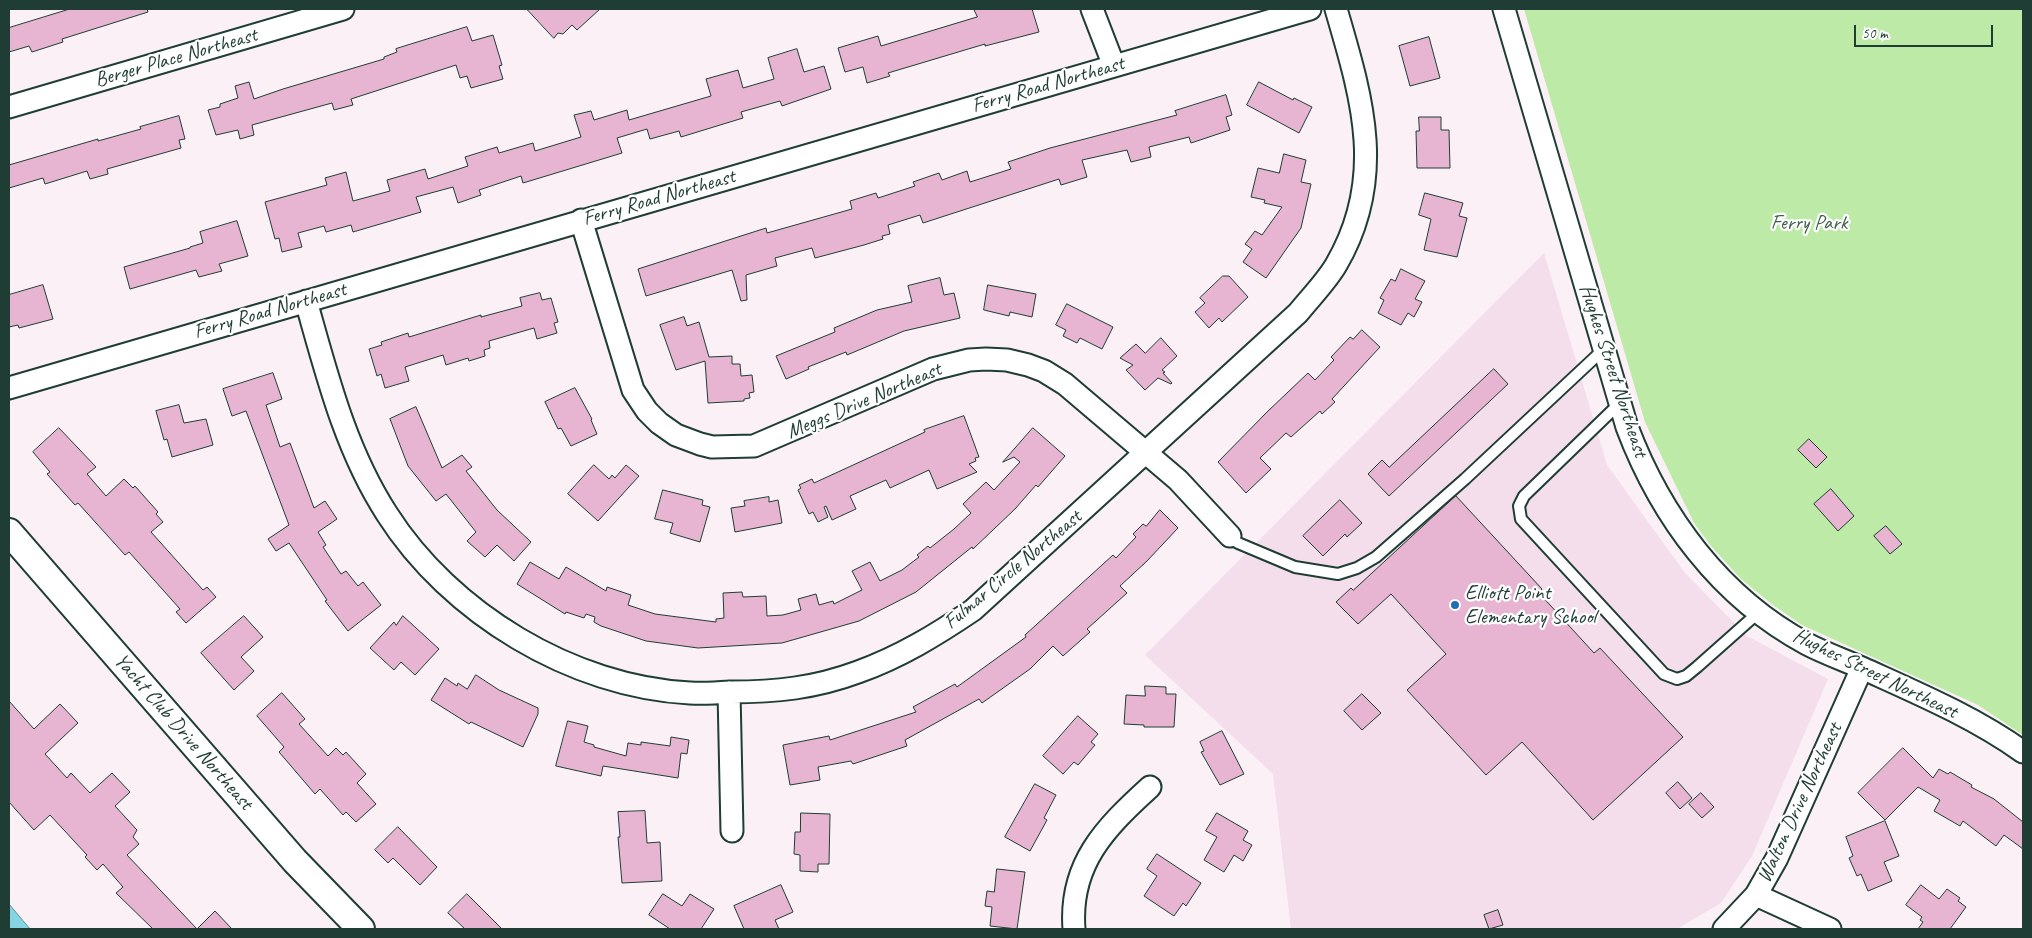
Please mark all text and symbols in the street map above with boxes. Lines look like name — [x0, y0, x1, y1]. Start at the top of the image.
scale bar — [1857, 15, 1996, 47]
street label: Berger Place Northeast — [92, 23, 260, 93]
text: 50 m — [1862, 24, 1888, 43]
street label: Ferry Road Northeast — [969, 51, 1127, 119]
street label: Ferry Road Northeast — [580, 164, 738, 232]
park label: Ferry Park — [1771, 210, 1847, 236]
street label: Ferry Road Northeast — [191, 277, 349, 345]
street label: Hughes Street Northeast — [1573, 281, 1653, 461]
street label: Meggs Drive Northeast — [783, 357, 945, 445]
street label: Fulmar Circle Northeast — [939, 505, 1087, 635]
place label: Elliott Point Elementary School — [1465, 580, 1596, 630]
marker: Elliott Point Elementary School — [1449, 599, 1461, 611]
street label: Hughes Street Northeast — [1789, 623, 1961, 725]
street label: Yacht Club Drive Northeast — [108, 649, 258, 815]
street label: Walton Drive Northeast — [1752, 719, 1848, 887]

